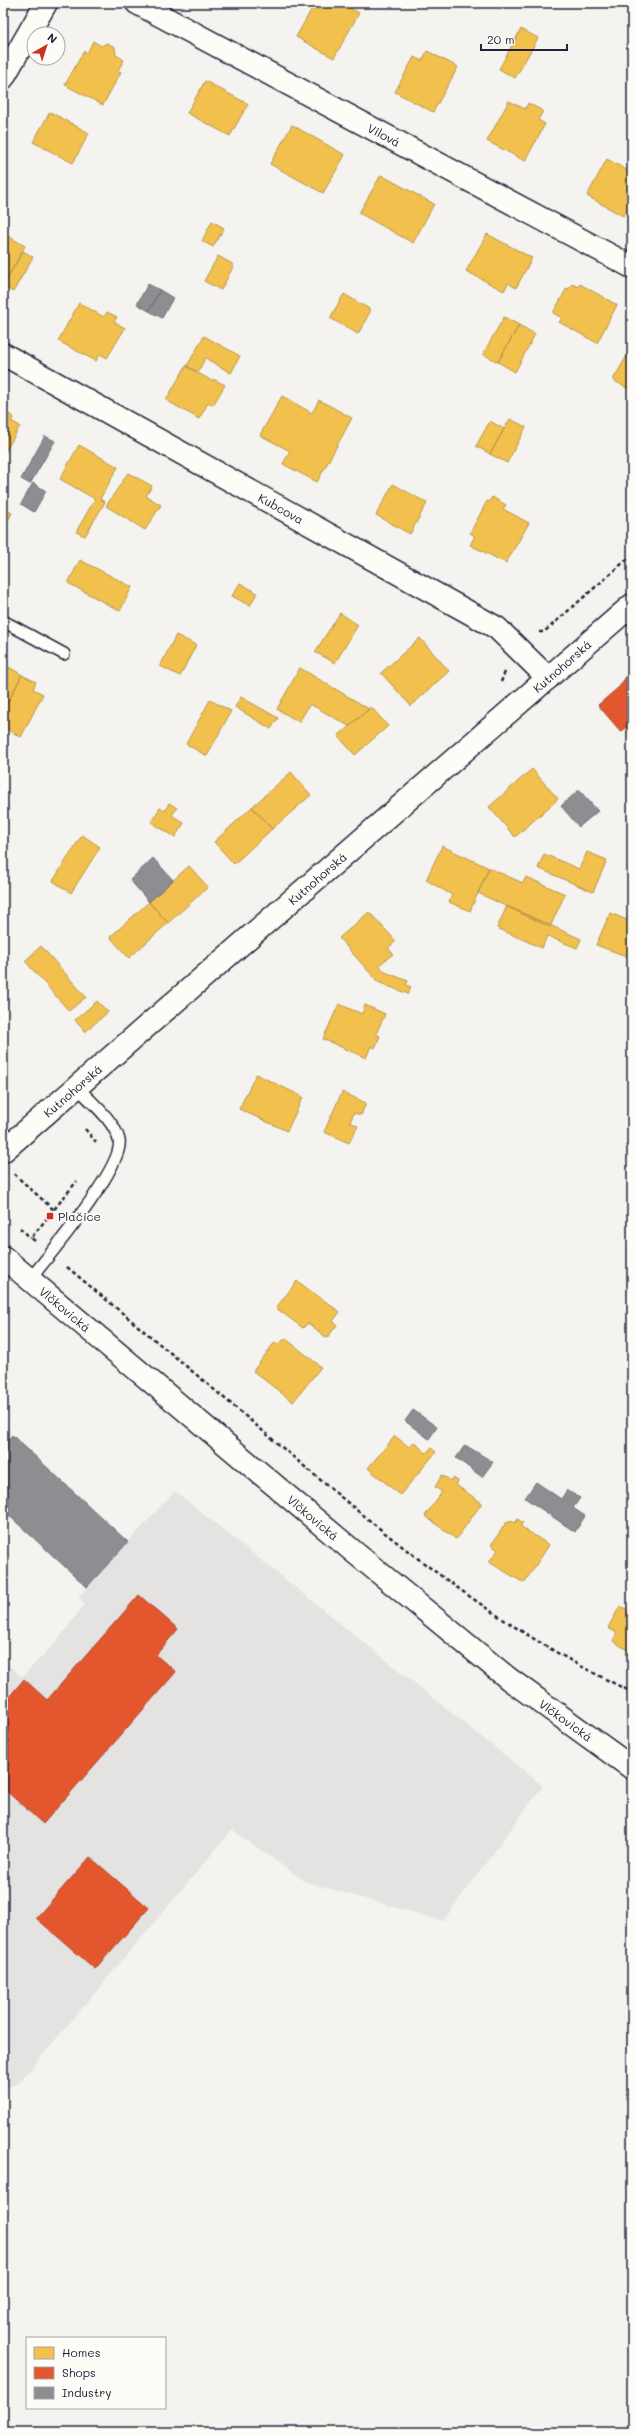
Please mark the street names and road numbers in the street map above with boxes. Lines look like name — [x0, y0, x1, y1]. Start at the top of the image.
street label: Vilová — [365, 119, 403, 150]
street label: Kubcova — [256, 489, 307, 527]
street label: Kutnohorská — [529, 636, 594, 696]
street label: Kutnohorská — [285, 848, 350, 908]
street label: Kutnohorská — [40, 1061, 105, 1121]
street label: Vlčkovická — [36, 1283, 94, 1335]
street label: Vlčkovická — [284, 1491, 342, 1544]
street label: Vlčkovická — [536, 1695, 596, 1745]

